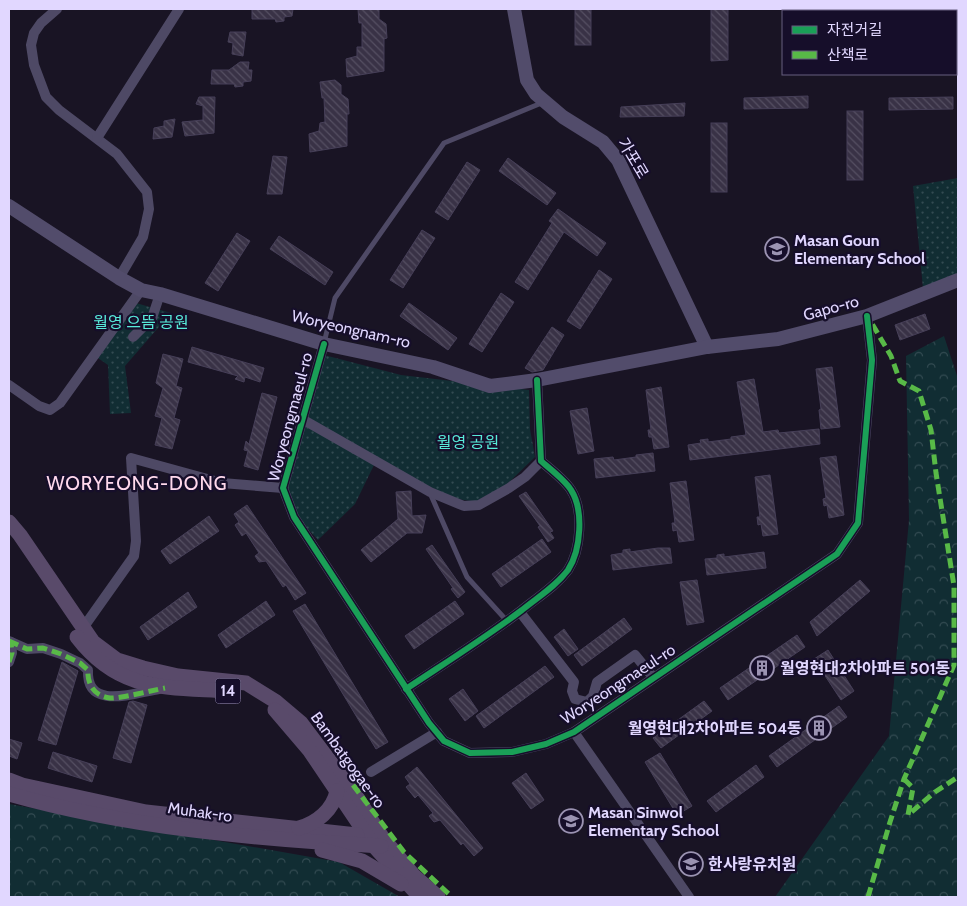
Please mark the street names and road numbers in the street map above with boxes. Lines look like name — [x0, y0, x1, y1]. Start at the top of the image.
street label: 가포로 — [613, 134, 653, 182]
street label: Gapo-ro — [801, 291, 861, 324]
street label: Woryeongnam-ro — [290, 306, 412, 352]
street label: Woryeongmaeul-ro — [264, 350, 316, 484]
street label: Woryeongmaeul-ro — [557, 640, 679, 728]
road number: 14 — [216, 678, 240, 704]
street label: Bambatgogae-ro — [307, 708, 389, 812]
street label: Muhak-ro — [167, 798, 234, 826]

